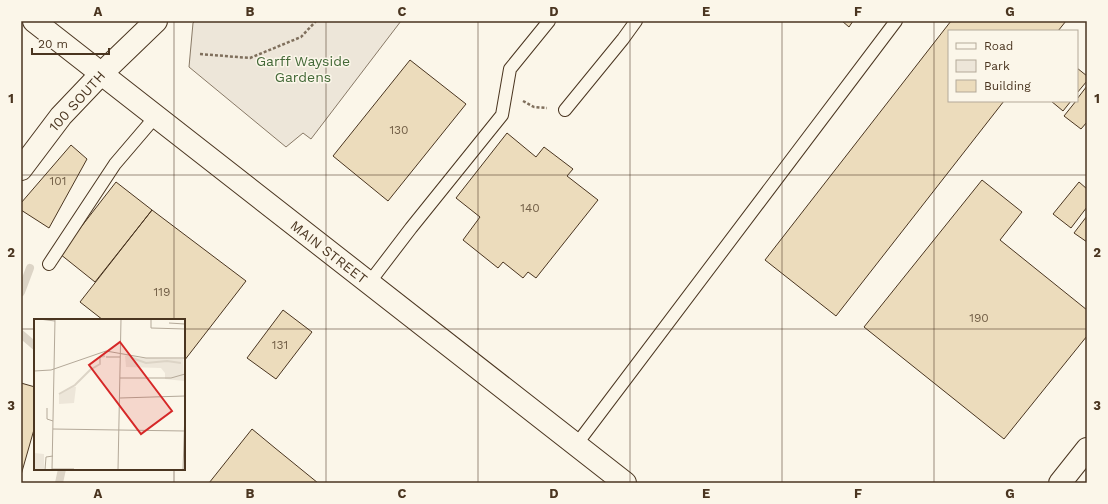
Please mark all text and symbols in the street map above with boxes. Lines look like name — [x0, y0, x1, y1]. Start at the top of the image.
text: A — [94, 4, 103, 19]
text: B — [246, 4, 255, 19]
text: C — [398, 4, 407, 19]
text: D — [549, 4, 559, 19]
text: E — [702, 4, 710, 19]
text: F — [854, 4, 862, 19]
text: G — [1005, 4, 1015, 19]
scale bar — [32, 30, 109, 56]
legend — [948, 30, 1078, 102]
text: 20 m — [38, 37, 68, 51]
text: Road — [984, 39, 1013, 53]
park label: Garff Wayside Gardens — [256, 53, 350, 85]
text: Park — [984, 59, 1010, 73]
street label: 100 SOUTH — [46, 68, 108, 134]
text: Building — [984, 79, 1031, 93]
text: 1 — [8, 91, 14, 106]
text: 1 — [1094, 91, 1100, 106]
house number: 130 — [389, 123, 409, 137]
house number: 101 — [50, 174, 66, 188]
house number: 140 — [520, 201, 540, 215]
street label: MAIN STREET — [287, 217, 371, 287]
text: 2 — [7, 245, 15, 260]
text: 2 — [1093, 245, 1101, 260]
house number: 119 — [154, 285, 170, 299]
house number: 190 — [969, 311, 989, 325]
inset map — [34, 319, 185, 470]
house number: 131 — [272, 338, 288, 352]
text: 3 — [7, 398, 15, 413]
text: 3 — [1093, 398, 1101, 413]
text: A — [94, 486, 103, 501]
text: B — [246, 486, 255, 501]
text: C — [398, 486, 407, 501]
text: D — [549, 486, 559, 501]
text: E — [702, 486, 710, 501]
text: F — [854, 486, 862, 501]
text: G — [1005, 486, 1015, 501]

